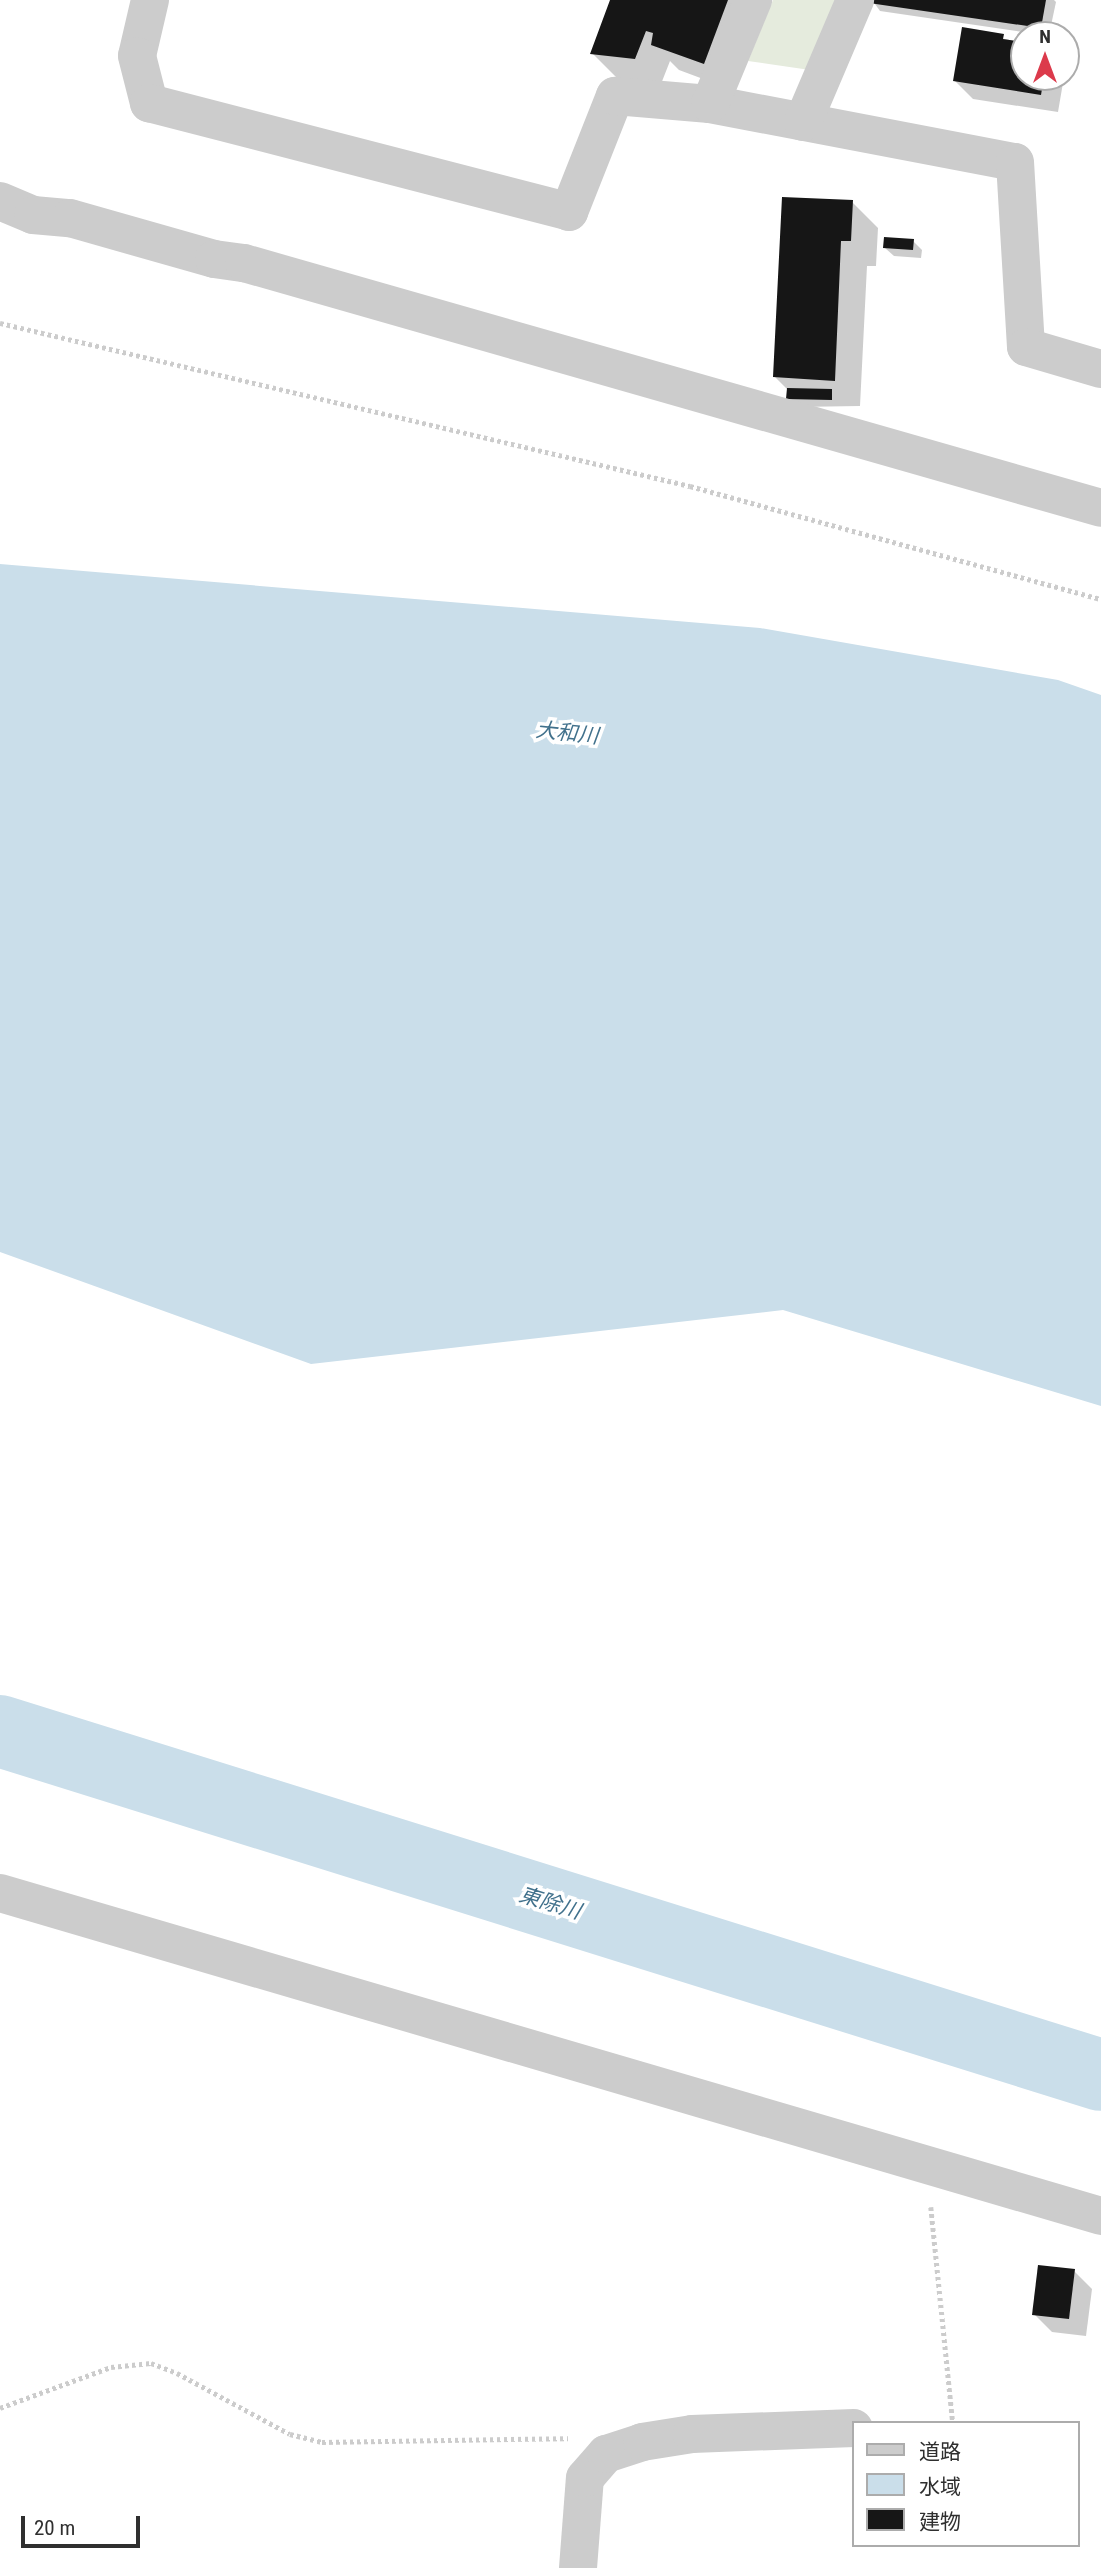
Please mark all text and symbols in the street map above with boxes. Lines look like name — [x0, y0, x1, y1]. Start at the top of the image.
north arrow — [1010, 21, 1080, 91]
text: N — [1039, 25, 1051, 48]
water label: 大和川 — [534, 717, 600, 749]
water label: 東除川 — [516, 1882, 584, 1924]
legend — [852, 2421, 1080, 2547]
text: 道路 — [919, 2440, 961, 2464]
text: 水域 — [919, 2475, 961, 2499]
scale bar — [24, 2502, 144, 2546]
text: 建物 — [919, 2510, 961, 2534]
text: 20 m — [34, 2516, 75, 2540]

